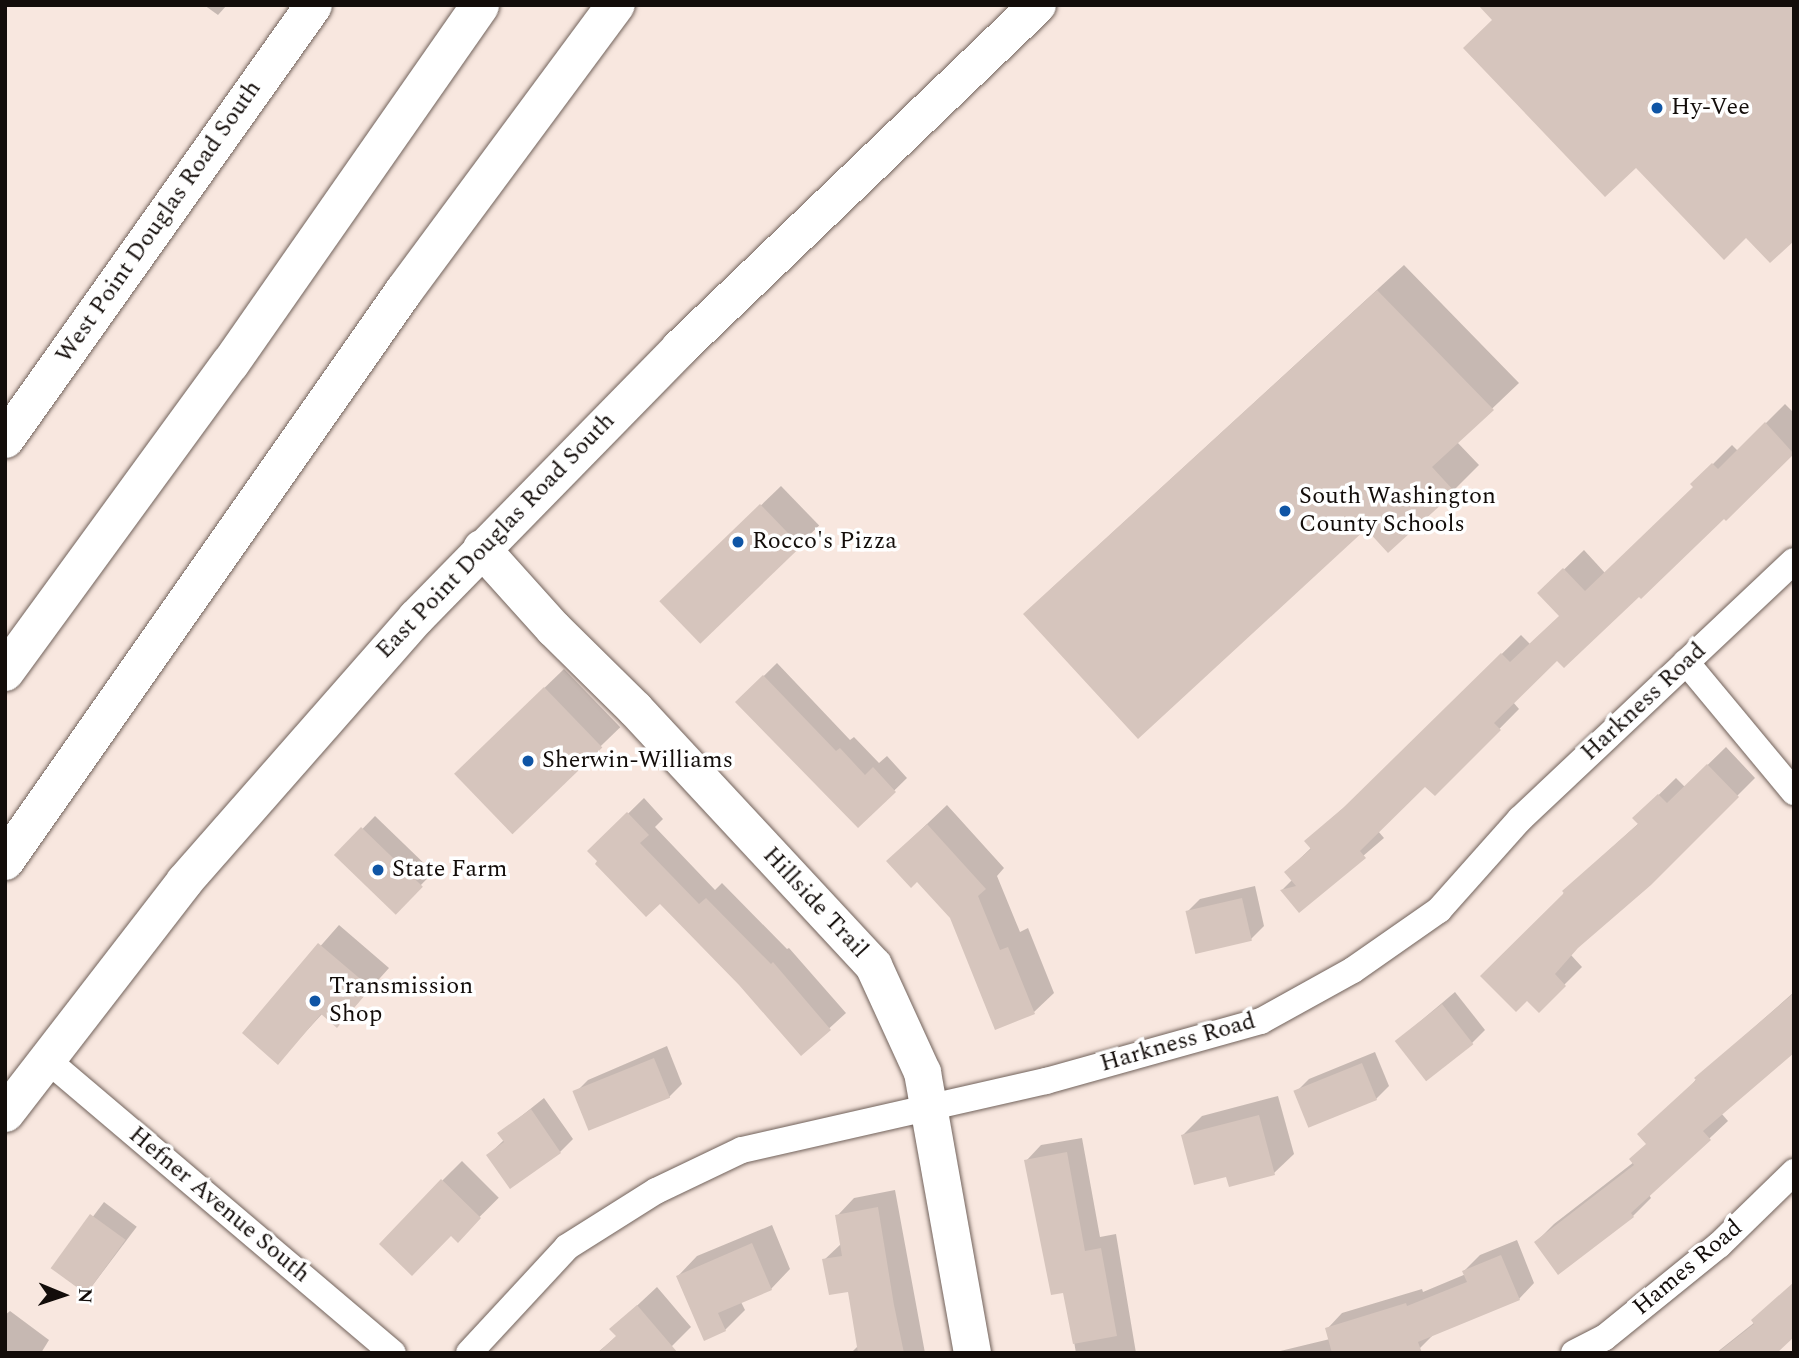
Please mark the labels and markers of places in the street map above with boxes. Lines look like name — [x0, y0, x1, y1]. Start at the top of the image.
place label: Hy-Vee — [1671, 94, 1750, 122]
marker: Hy-Vee — [1649, 100, 1665, 116]
place label: South Washington County Schools — [1299, 483, 1496, 539]
marker: South Washington County Schools — [1277, 503, 1293, 519]
place label: Rocco's Pizza — [752, 528, 897, 556]
marker: Rocco's Pizza — [730, 534, 746, 550]
place label: Sherwin-Williams — [542, 747, 733, 775]
marker: Sherwin-Williams — [520, 753, 536, 769]
place label: State Farm — [392, 856, 507, 884]
marker: State Farm — [370, 862, 386, 878]
place label: Transmission Shop — [329, 973, 473, 1029]
marker: Transmission Shop — [307, 993, 323, 1009]

